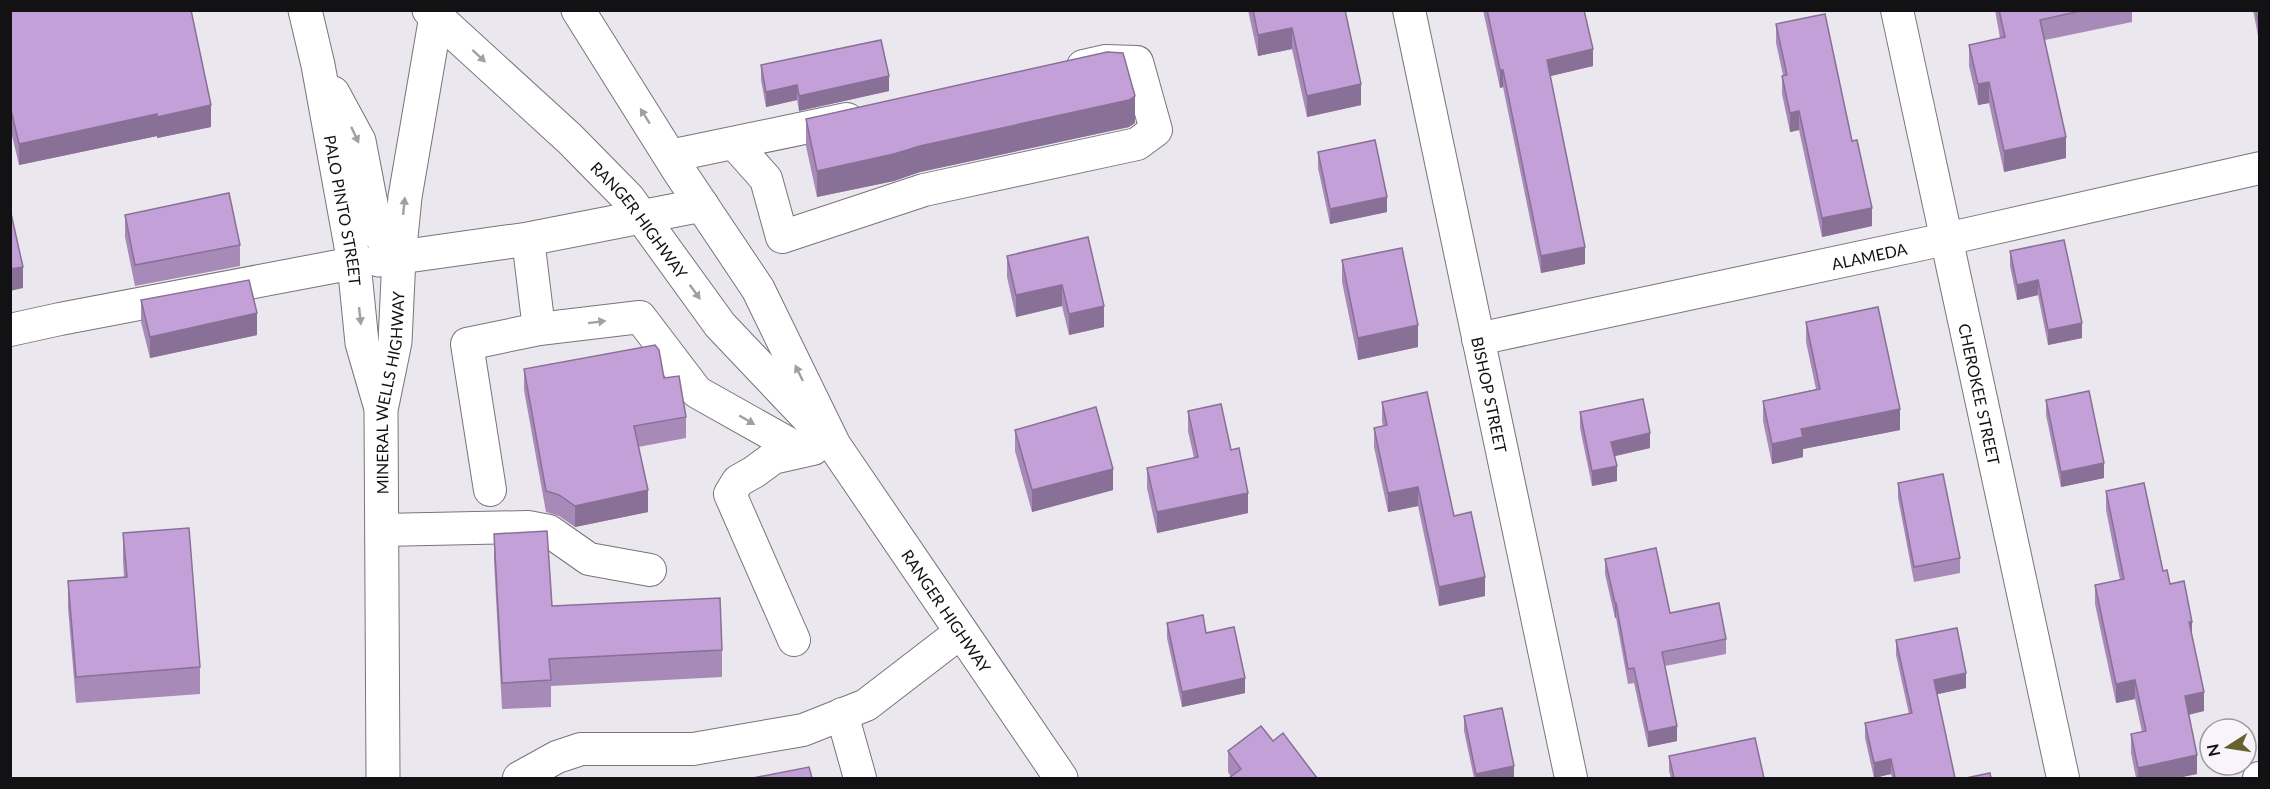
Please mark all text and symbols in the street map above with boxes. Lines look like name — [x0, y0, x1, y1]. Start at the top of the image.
one-way arrow — [472, 49, 487, 63]
one-way arrow — [640, 108, 651, 124]
one-way arrow — [350, 126, 360, 144]
street label: PALO PINTO STREET — [321, 133, 366, 287]
street label: RANGER HIGHWAY — [588, 157, 692, 282]
one-way arrow — [399, 196, 409, 215]
street label: ALAMEDA — [1830, 238, 1909, 273]
one-way arrow — [689, 284, 701, 299]
street label: MINERAL WELLS HIGHWAY — [371, 291, 407, 494]
one-way arrow — [355, 306, 365, 325]
one-way arrow — [587, 318, 606, 327]
street label: CHEROKEE STREET — [1956, 322, 2005, 467]
street label: BISHOP STREET — [1469, 335, 1512, 455]
one-way arrow — [795, 365, 804, 382]
one-way arrow — [738, 415, 755, 425]
street label: RANGER HIGHWAY — [898, 546, 995, 676]
north arrow — [2198, 717, 2258, 777]
text: N — [2202, 742, 2223, 758]

